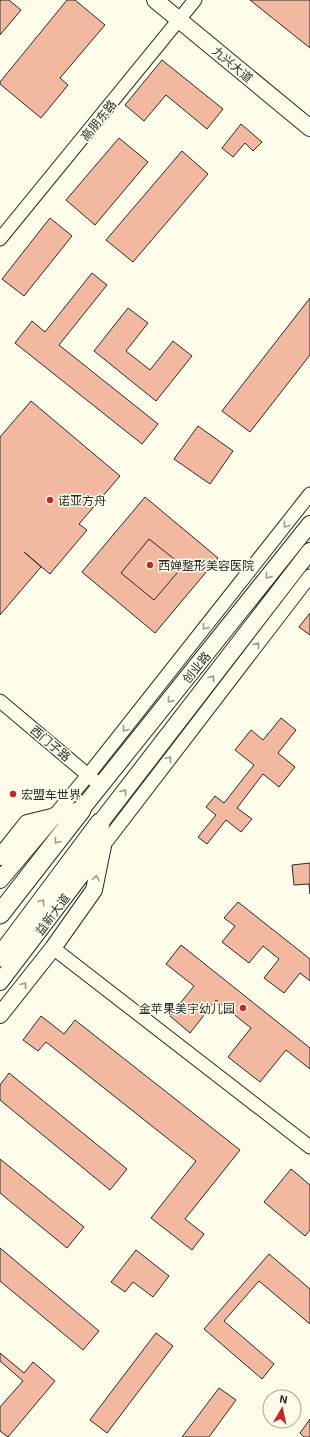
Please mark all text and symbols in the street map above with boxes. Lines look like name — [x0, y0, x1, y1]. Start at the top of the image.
street label: 九兴大道 — [210, 43, 256, 85]
street label: 高朋东路 — [77, 97, 119, 143]
place label: 诺亚方舟 — [58, 493, 106, 507]
marker: 诺亚方舟 — [45, 495, 55, 505]
one-way arrow — [284, 520, 291, 527]
place label: 西婵整形美容医院 — [158, 558, 254, 572]
marker: 西婵整形美容医院 — [145, 560, 155, 570]
one-way arrow — [266, 572, 273, 579]
one-way arrow — [203, 622, 210, 629]
one-way arrow — [252, 642, 260, 649]
street label: 创业路 — [179, 649, 213, 685]
one-way arrow — [207, 676, 214, 683]
one-way arrow — [167, 695, 174, 702]
street label: 西门子路 — [28, 722, 74, 764]
one-way arrow — [122, 724, 129, 731]
one-way arrow — [164, 757, 171, 764]
place label: 宏盟车世界 — [21, 787, 81, 801]
marker: 宏盟车世界 — [8, 789, 18, 799]
one-way arrow — [119, 789, 126, 796]
one-way arrow — [55, 836, 62, 843]
one-way arrow — [92, 875, 100, 881]
street label: 益新大道 — [32, 891, 72, 937]
one-way arrow — [37, 899, 44, 906]
one-way arrow — [19, 982, 26, 989]
place label: 金苹果美宇幼儿园 — [139, 1001, 235, 1015]
marker: 金苹果美宇幼儿园 — [238, 1003, 248, 1013]
north arrow — [262, 1389, 302, 1429]
text: N — [279, 1392, 289, 1406]

